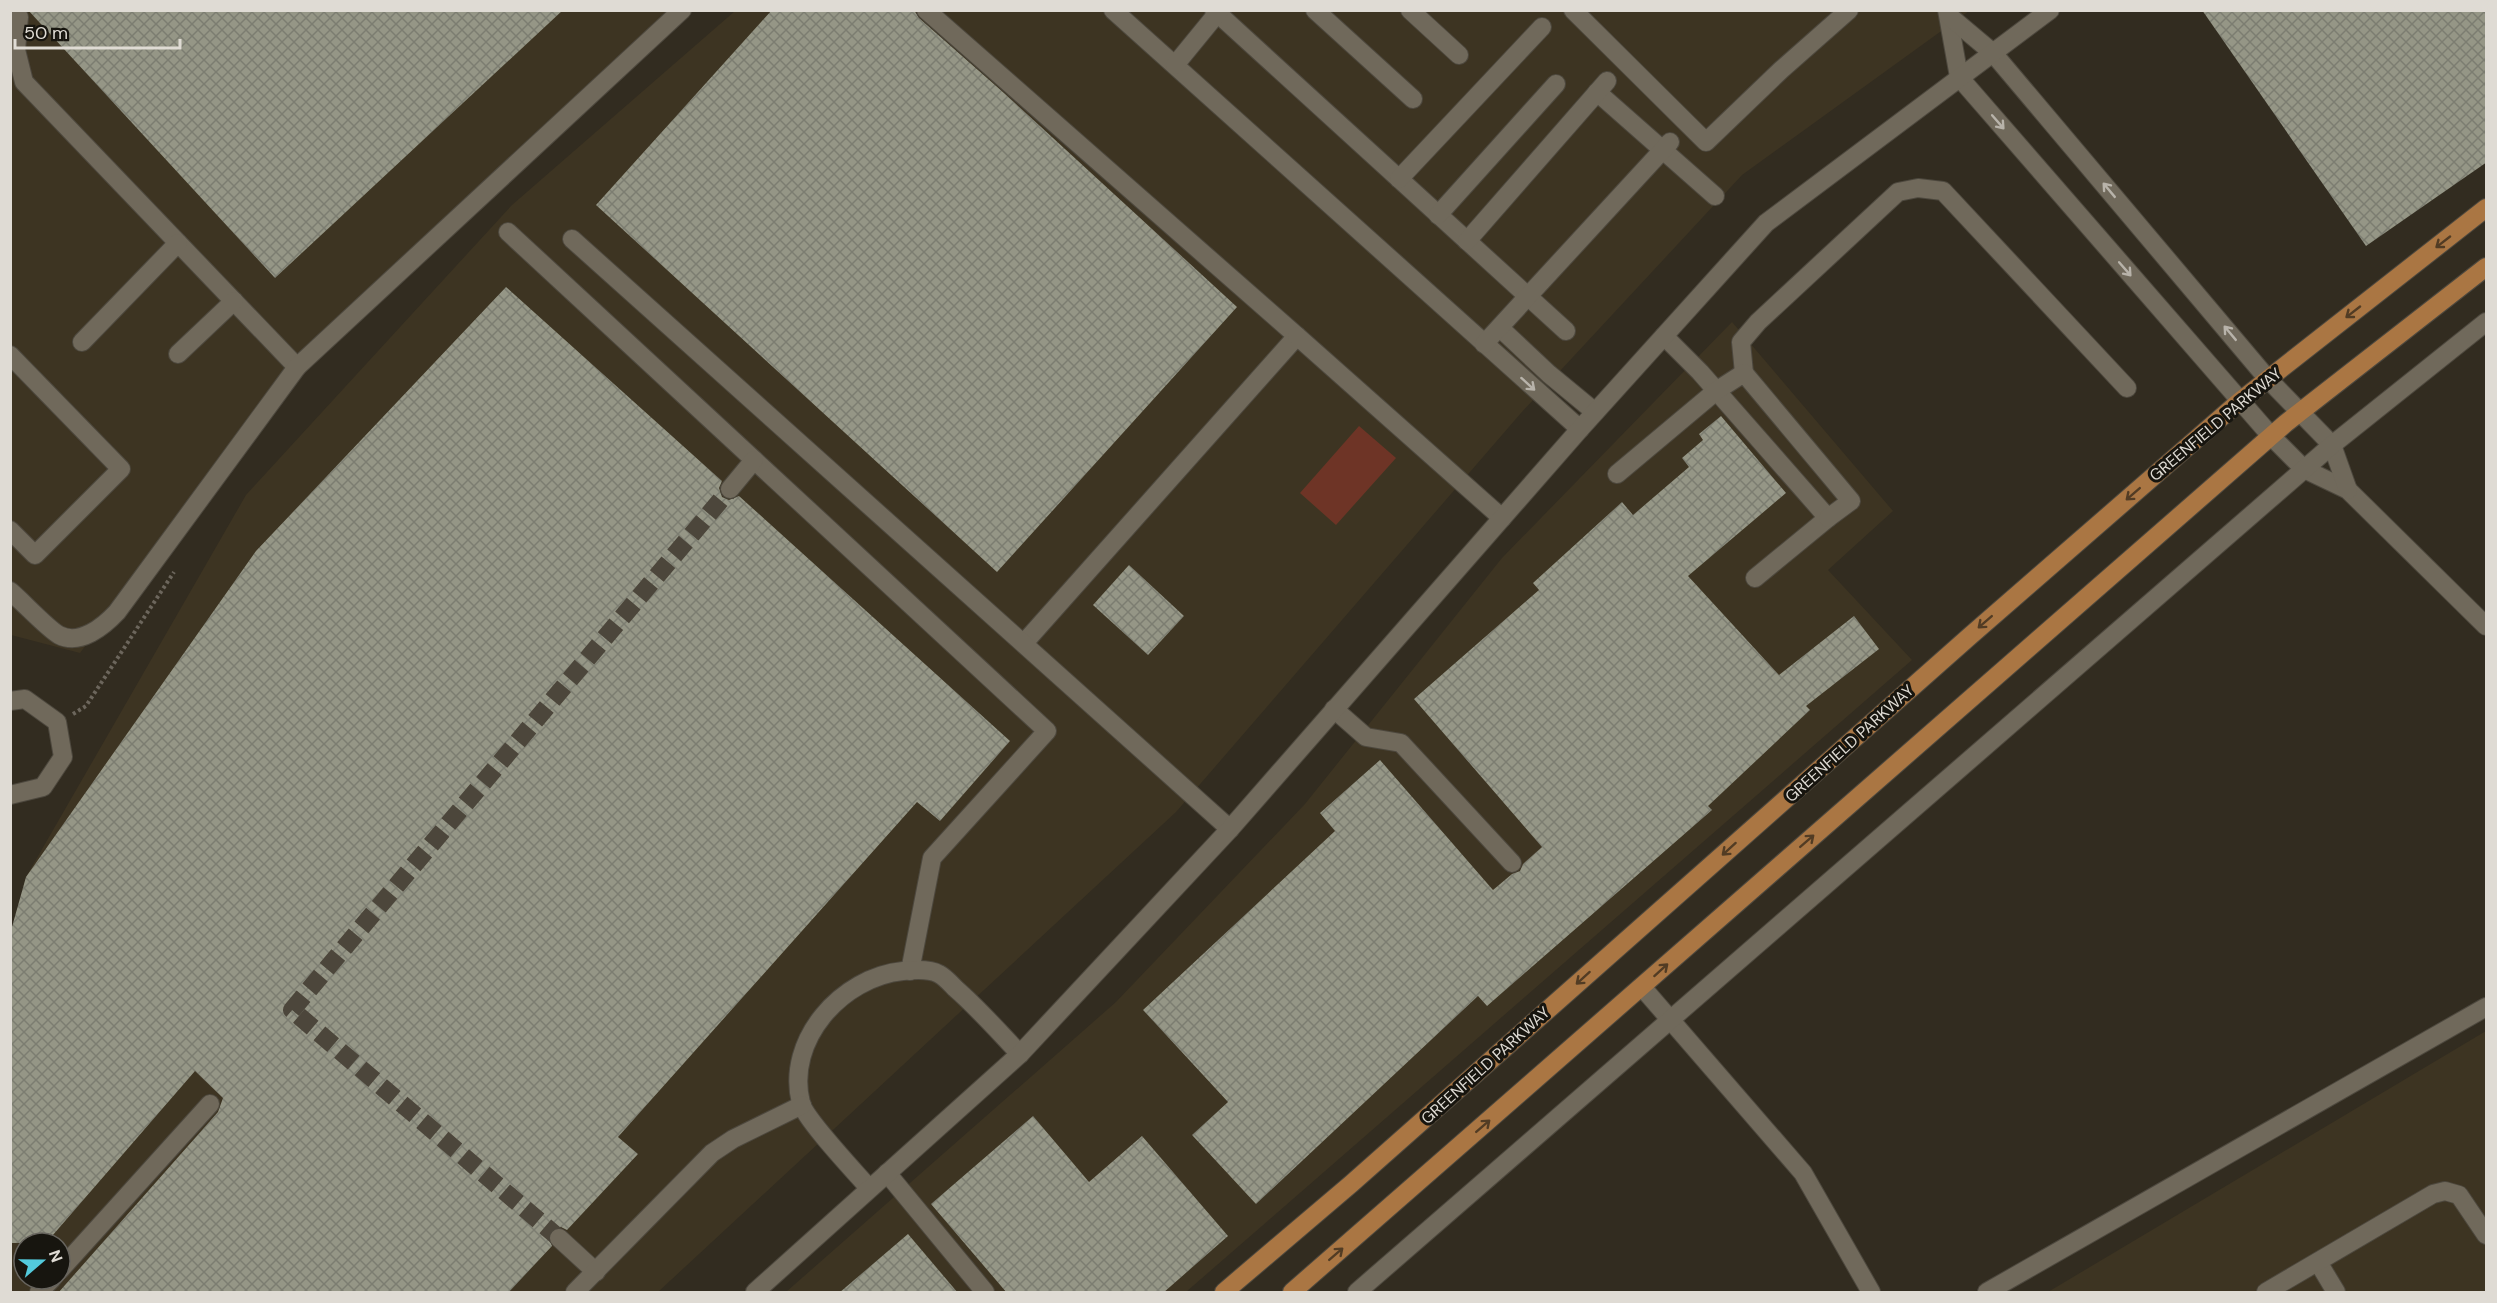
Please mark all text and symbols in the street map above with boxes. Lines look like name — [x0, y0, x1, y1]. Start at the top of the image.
scale bar — [15, 12, 180, 50]
text: 50 m — [24, 21, 68, 45]
one-way arrow — [1991, 114, 2005, 129]
one-way arrow — [2102, 183, 2116, 198]
one-way arrow — [2435, 236, 2451, 249]
one-way arrow — [2119, 261, 2132, 277]
one-way arrow — [2345, 305, 2361, 318]
one-way arrow — [2223, 326, 2237, 341]
street label: GREENFIELD PARKWAY — [2145, 363, 2286, 486]
one-way arrow — [1520, 377, 1535, 391]
one-way arrow — [2125, 488, 2141, 501]
one-way arrow — [1978, 615, 1993, 629]
street label: GREENFIELD PARKWAY — [1781, 680, 1918, 807]
one-way arrow — [1799, 834, 1814, 848]
one-way arrow — [1722, 842, 1737, 856]
one-way arrow — [1653, 963, 1668, 977]
one-way arrow — [1576, 971, 1591, 985]
street label: GREENFIELD PARKWAY — [1417, 1002, 1554, 1129]
one-way arrow — [1475, 1119, 1490, 1133]
north arrow — [12, 1231, 72, 1291]
text: N — [44, 1247, 67, 1265]
one-way arrow — [1328, 1248, 1344, 1261]

